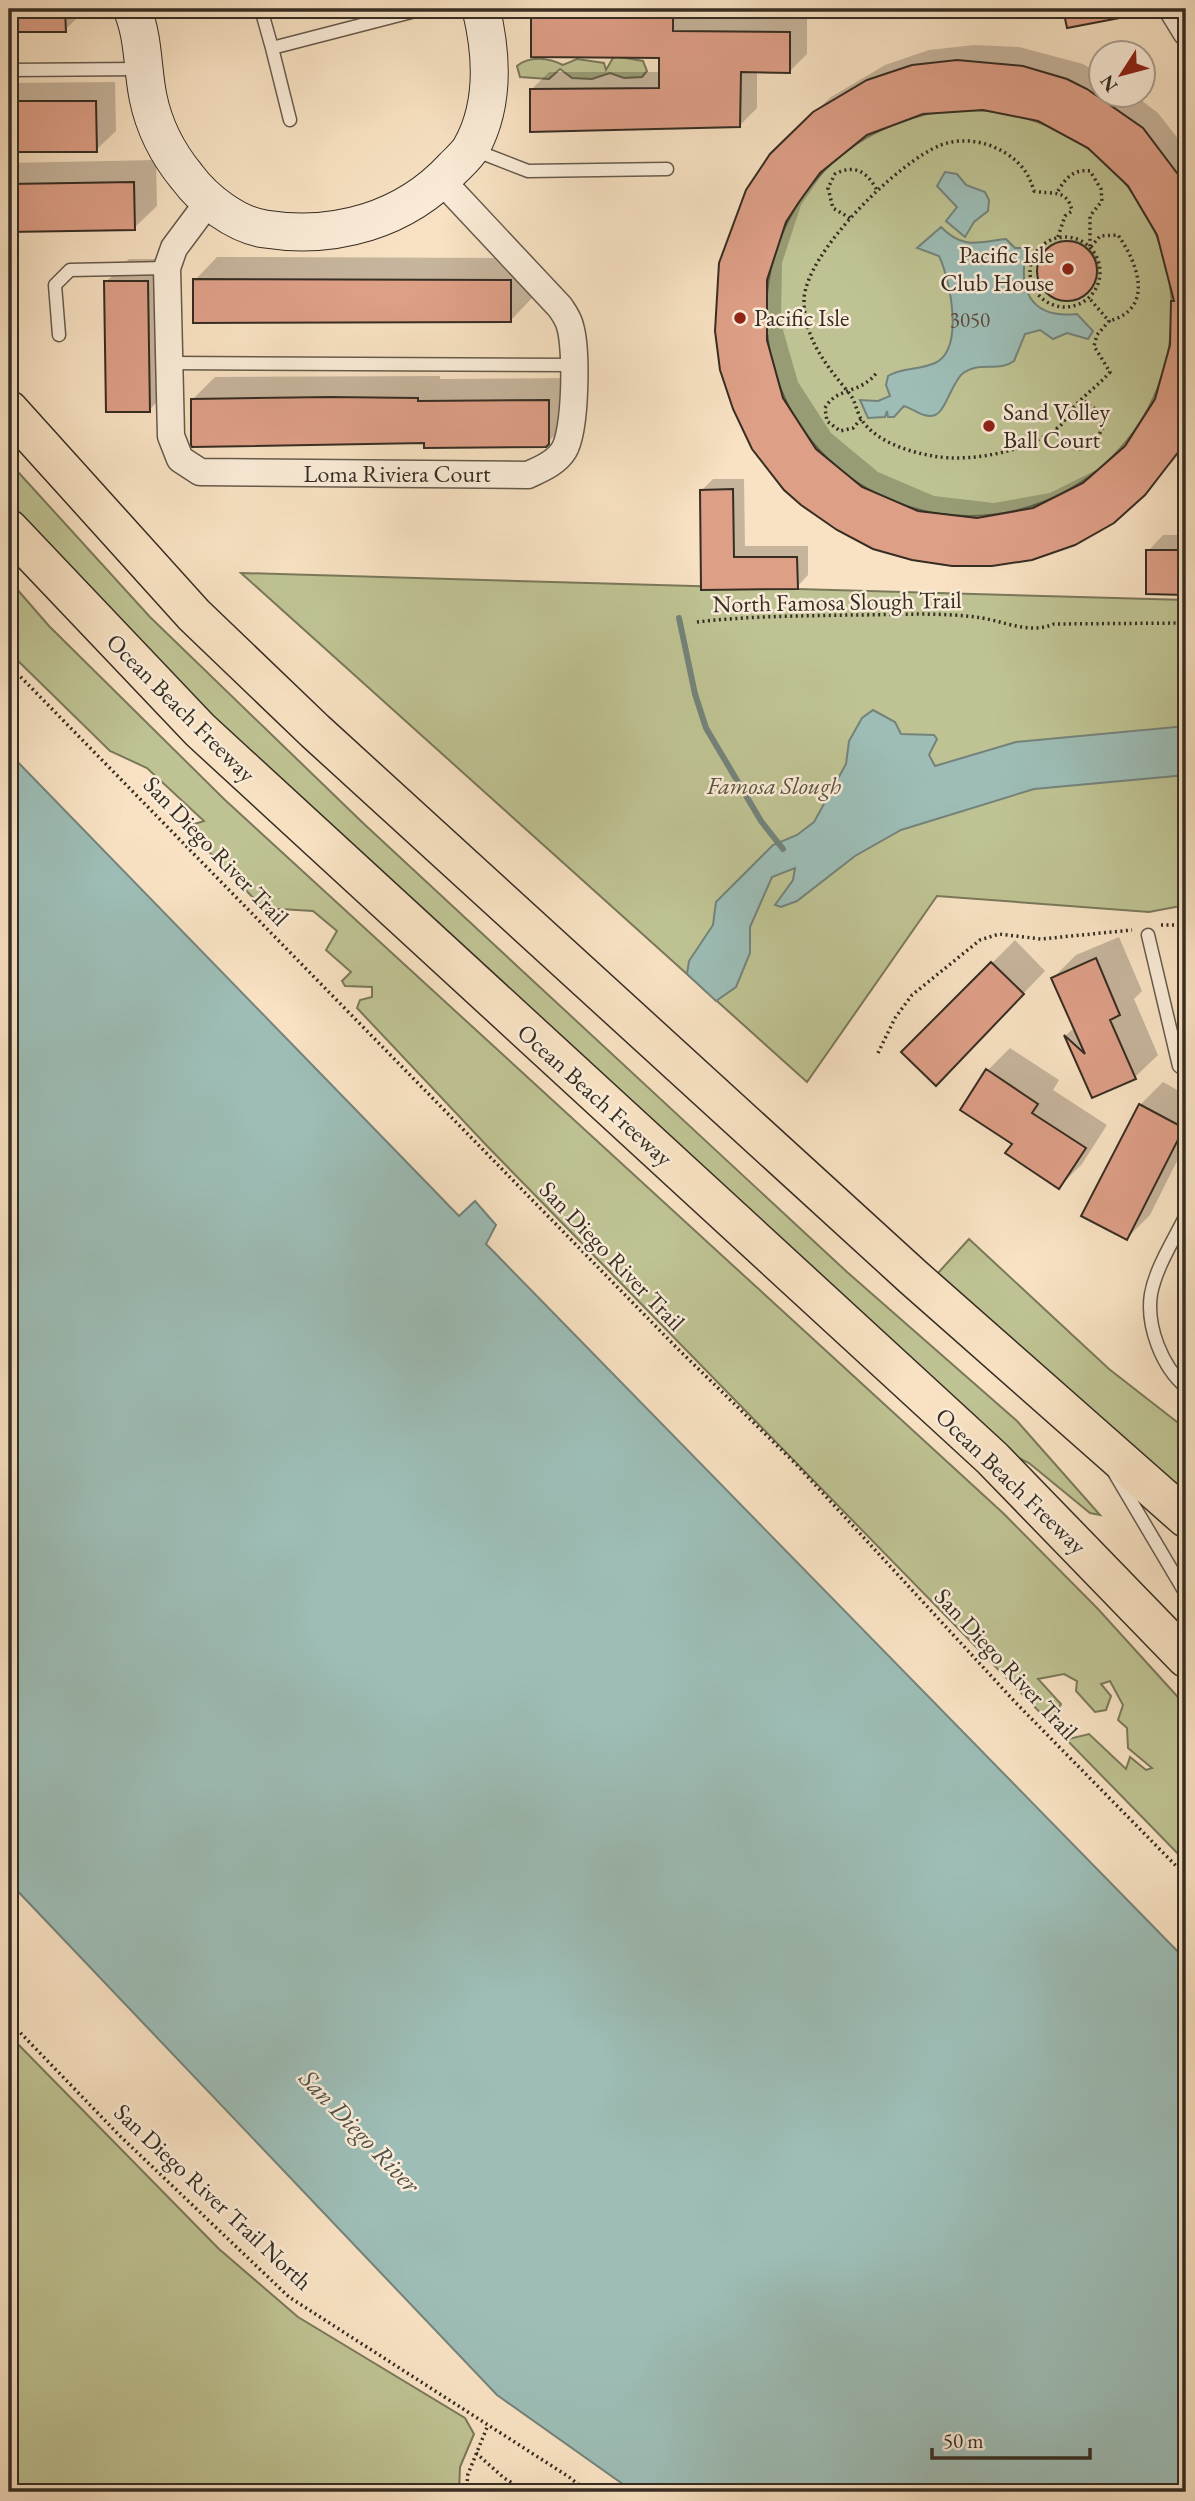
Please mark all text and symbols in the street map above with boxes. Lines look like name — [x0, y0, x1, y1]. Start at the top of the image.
north arrow — [1086, 38, 1156, 108]
text: N — [1094, 70, 1123, 97]
place label: Pacific Isle Club House — [940, 239, 1054, 298]
marker: Pacific Isle Club House — [1060, 261, 1076, 277]
place label: Pacific Isle — [754, 302, 849, 333]
house number: 3050 — [950, 306, 990, 333]
marker: Pacific Isle — [732, 310, 748, 326]
place label: Sand Volley Ball Court — [1003, 396, 1110, 455]
marker: Sand Volley Ball Court — [981, 418, 997, 434]
street label: Loma Riviera Court — [303, 458, 491, 489]
street label: North Famosa Slough Trail — [712, 584, 962, 619]
street label: Ocean Beach Freeway — [100, 626, 263, 789]
street label: San Diego River Trail — [137, 769, 296, 932]
park label: Famosa Slough — [706, 770, 841, 801]
street label: Ocean Beach Freeway — [511, 1017, 680, 1173]
street label: San Diego River Trail — [533, 1174, 692, 1337]
street label: Ocean Beach Freeway — [929, 1400, 1094, 1561]
street label: San Diego River Trail — [928, 1581, 1085, 1746]
water label: San Diego River — [292, 2061, 428, 2201]
street label: San Diego River Trail North — [108, 2097, 319, 2297]
scale bar — [932, 2417, 1090, 2461]
text: 50 m — [943, 2427, 984, 2454]

